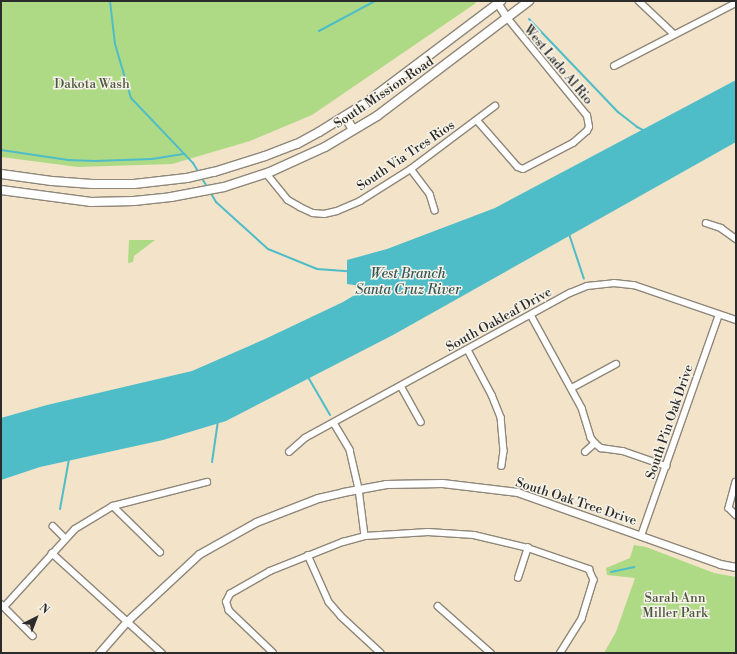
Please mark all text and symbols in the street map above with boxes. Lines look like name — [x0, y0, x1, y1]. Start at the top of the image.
street label: West Lado Al Rio — [520, 22, 596, 108]
street label: South Mission Road — [331, 54, 437, 132]
park label: Dakota Wash — [54, 76, 130, 92]
street label: South Via Tres Rios — [354, 117, 458, 195]
water label: West Branch Santa Cruz River — [355, 266, 461, 298]
street label: South Oakleaf Drive — [443, 284, 555, 356]
street label: South Pin Oak Drive — [643, 363, 697, 481]
street label: South Oak Tree Drive — [513, 475, 639, 529]
park label: Sarah Ann Miller Park — [642, 591, 708, 622]
north arrow — [16, 598, 56, 638]
text: N — [36, 601, 52, 617]

